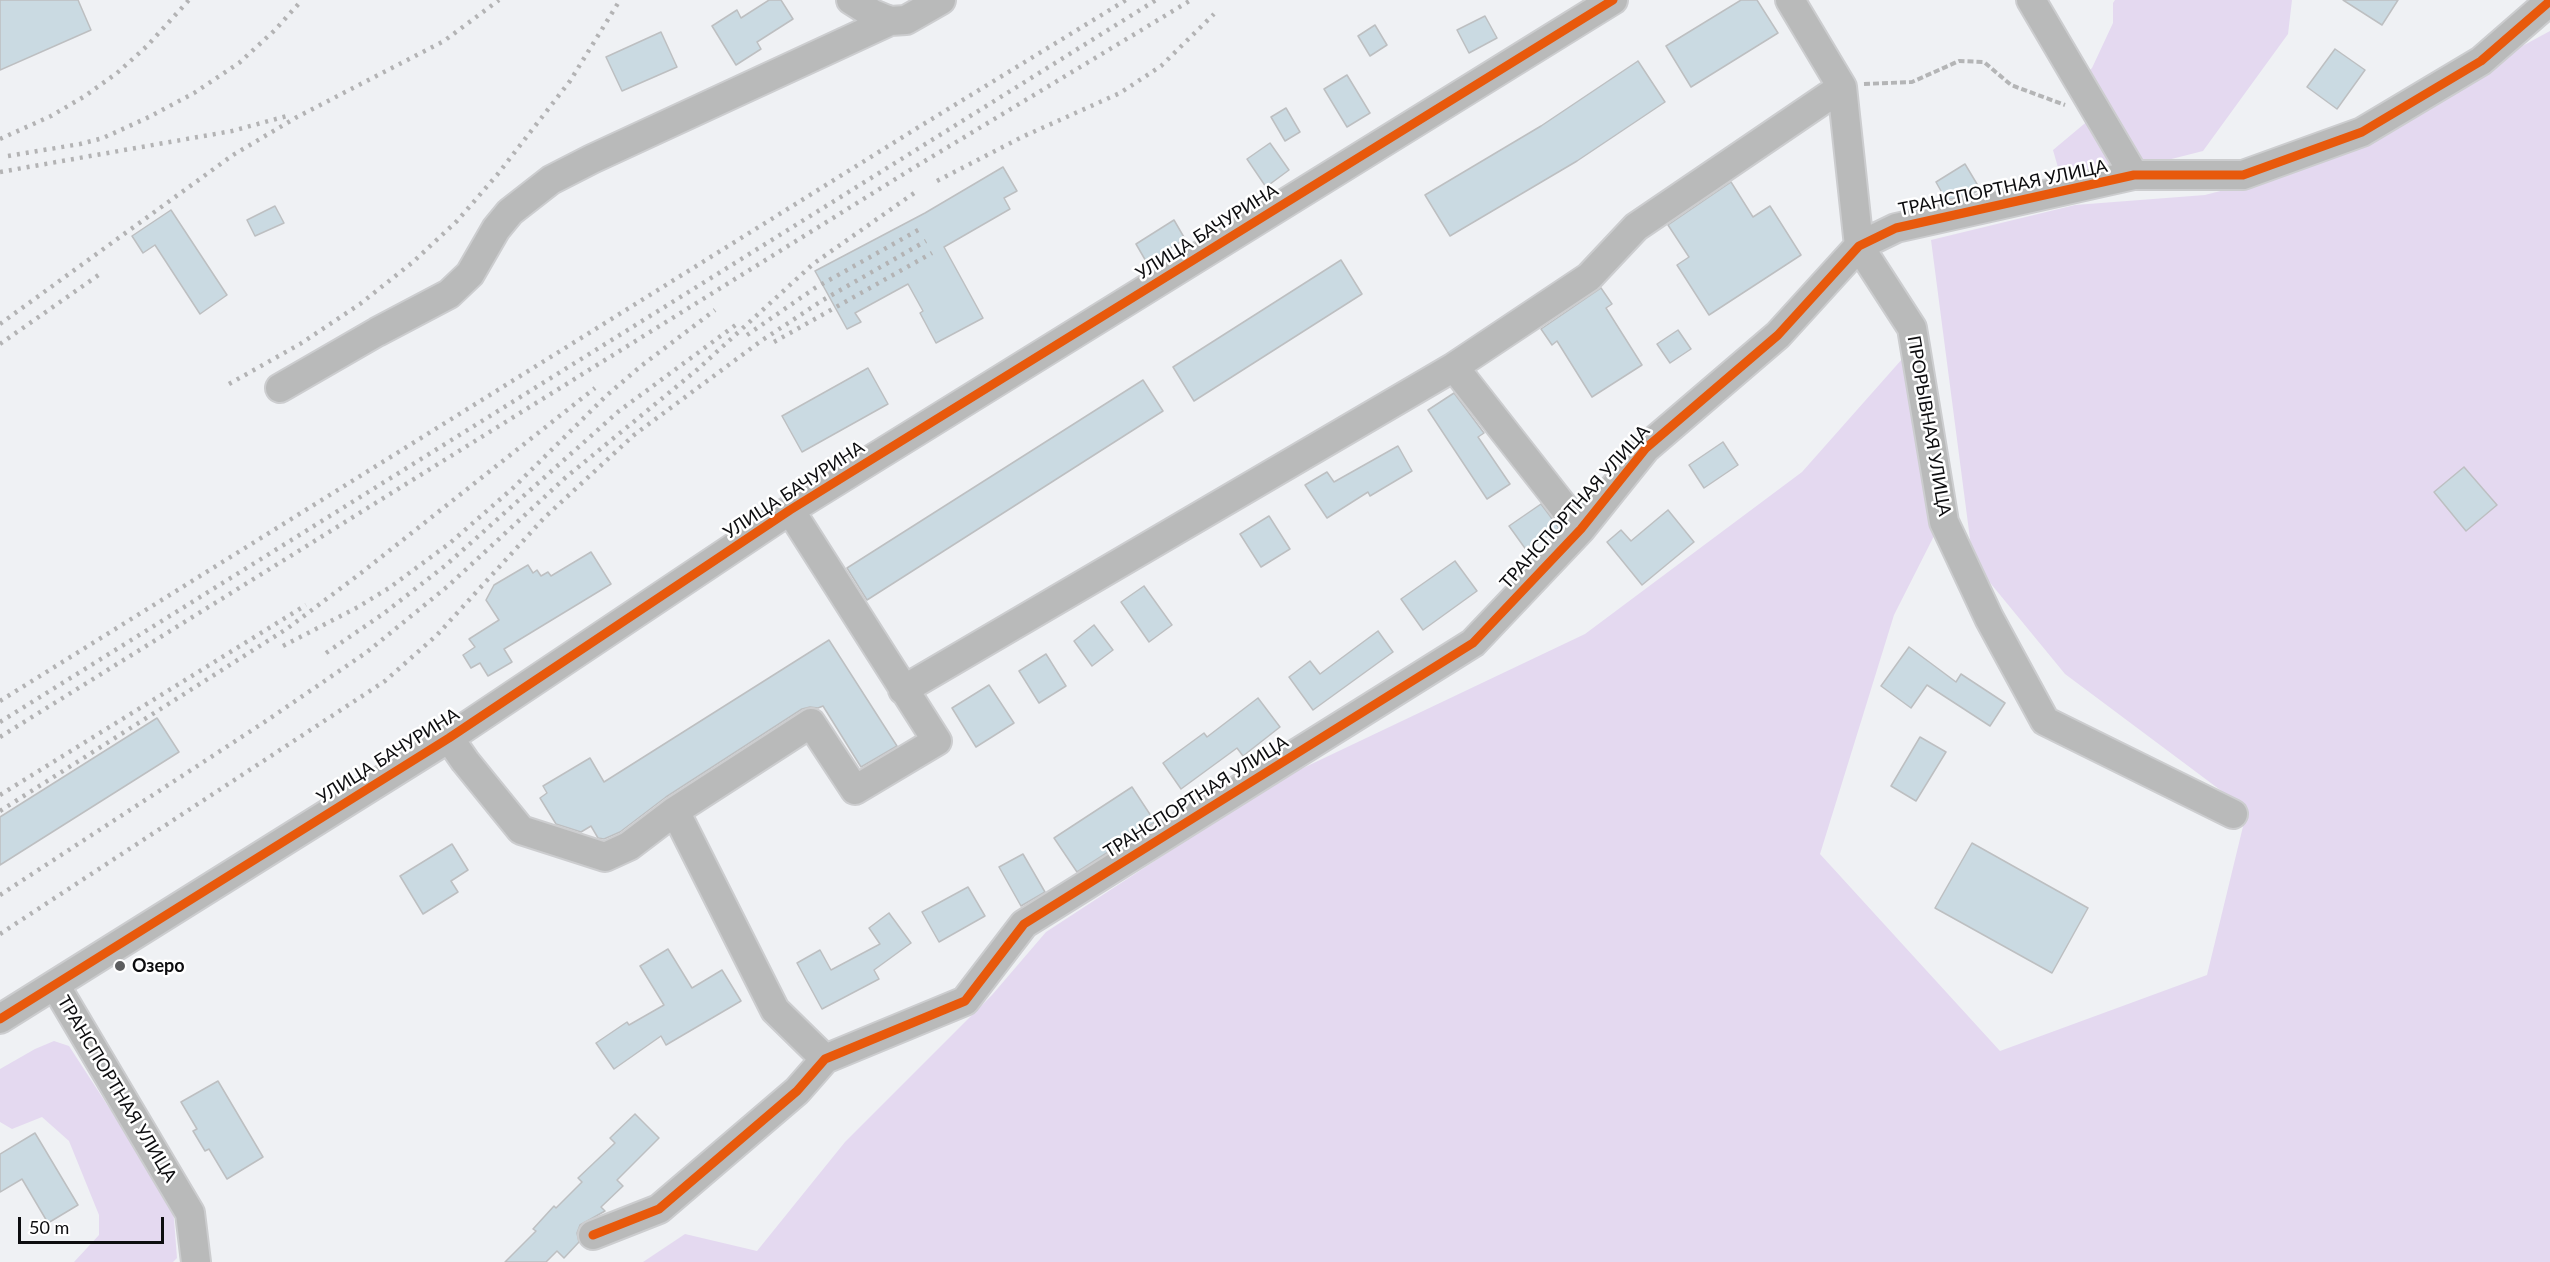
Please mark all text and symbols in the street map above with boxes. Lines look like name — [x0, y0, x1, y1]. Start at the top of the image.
street label: ТРАНСПОРТНАЯ УЛИЦА — [1896, 155, 2110, 221]
street label: УЛИЦА БАЧУРИНА — [1132, 179, 1282, 285]
street label: ПРОРЫВНАЯ УЛИЦА — [1902, 334, 1956, 518]
street label: ТРАНСПОРТНАЯ УЛИЦА — [1496, 421, 1654, 593]
street label: УЛИЦА БАЧУРИНА — [720, 436, 868, 544]
street label: УЛИЦА БАЧУРИНА — [313, 703, 463, 809]
street label: ТРАНСПОРТНАЯ УЛИЦА — [1100, 731, 1292, 863]
place label: Озеро — [132, 955, 185, 977]
marker: Озеро — [113, 959, 127, 973]
street label: ТРАНСПОРТНАЯ УЛИЦА — [53, 992, 181, 1186]
scale bar — [21, 1205, 166, 1243]
text: 50 m — [29, 1216, 69, 1238]

